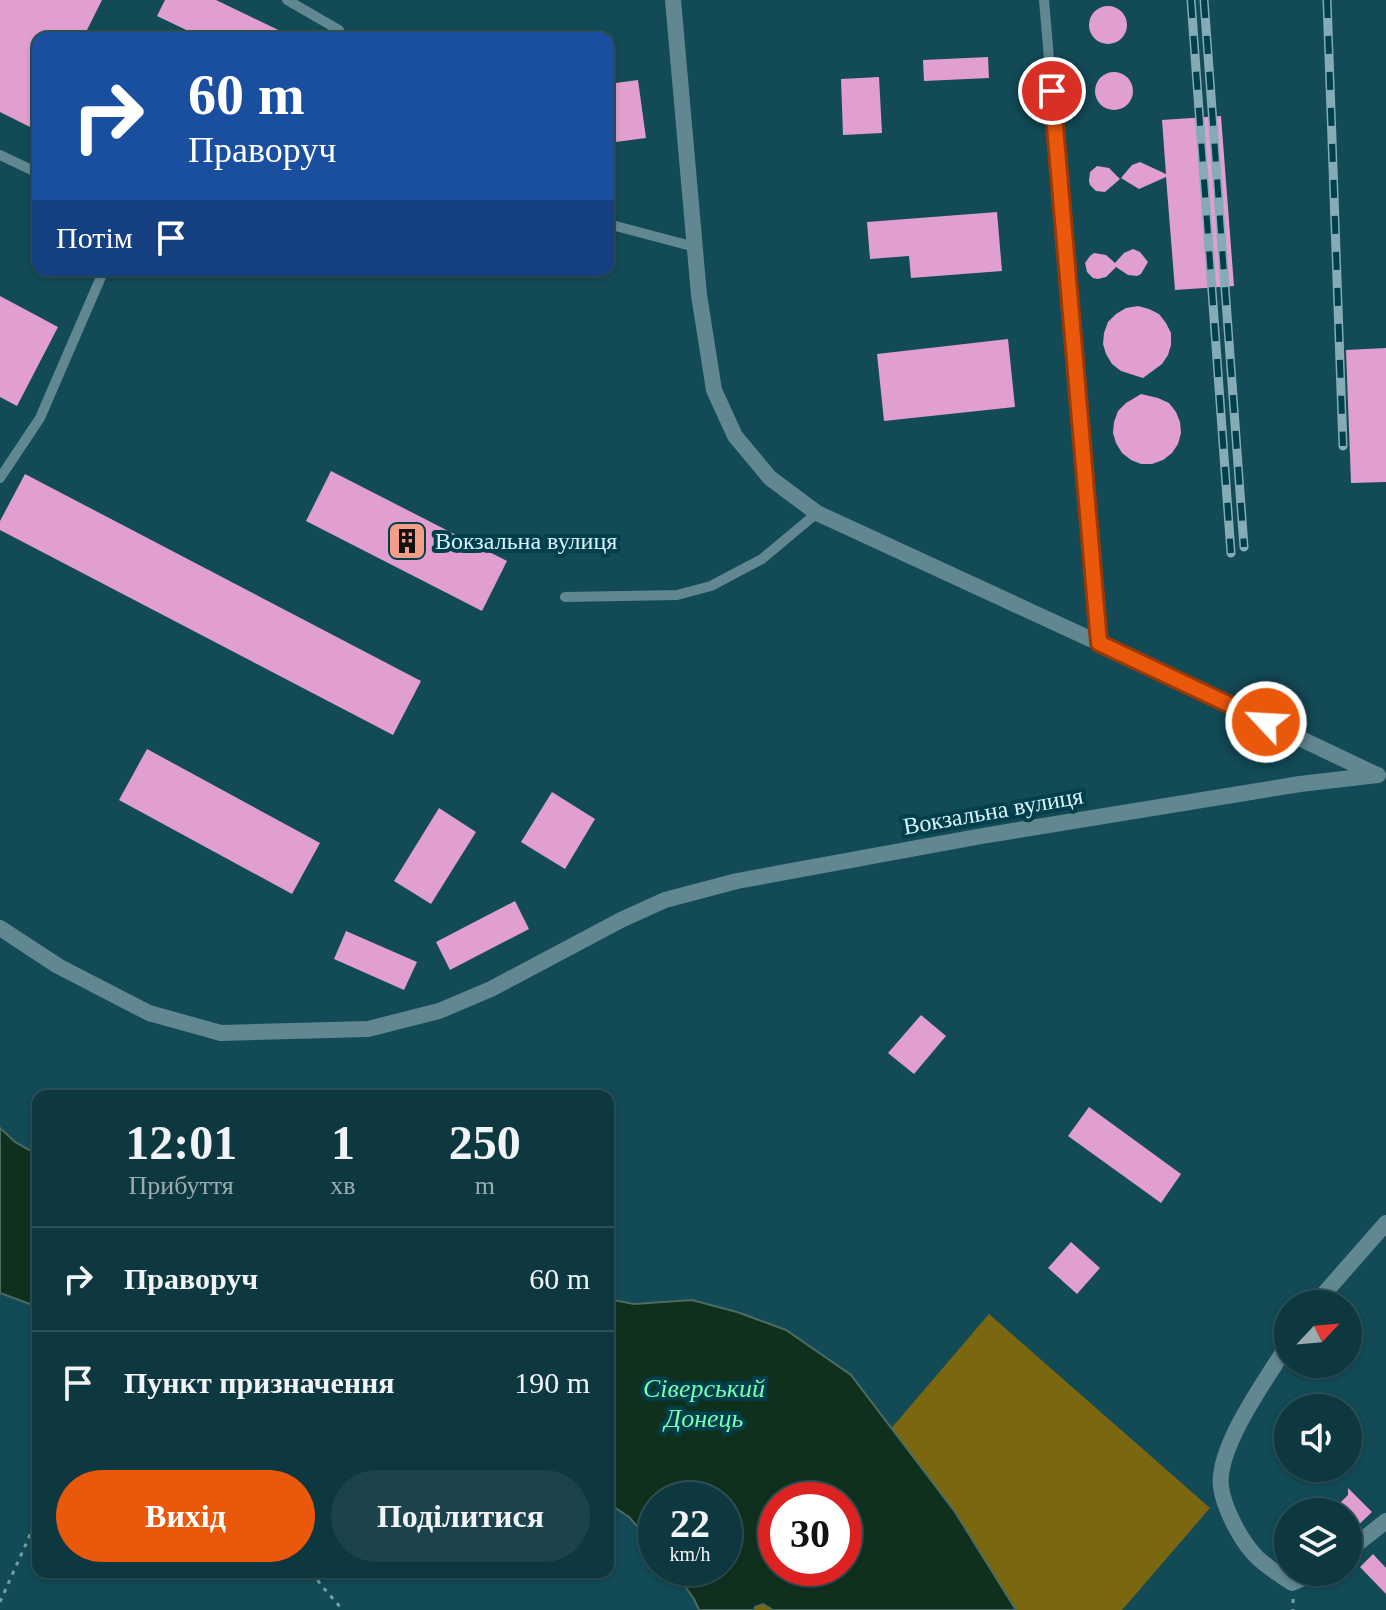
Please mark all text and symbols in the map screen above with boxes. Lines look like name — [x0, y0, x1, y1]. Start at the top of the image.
pin — [1018, 57, 1086, 125]
icon: right — [56, 64, 160, 168]
text: 60 m — [188, 64, 305, 126]
icon: arrive — [1030, 69, 1074, 113]
text: Праворуч — [188, 130, 336, 170]
icon: arrive — [149, 216, 193, 260]
text: Потім — [56, 221, 133, 254]
building icon: Вокзальна вулиця — [386, 520, 428, 562]
place label: Вокзальна вулиця — [435, 528, 617, 554]
position arrow — [1224, 680, 1308, 764]
street label: Вокзальна вулиця — [901, 782, 1085, 840]
text: 12:01 — [125, 1116, 237, 1169]
text: 1 — [331, 1116, 355, 1169]
text: 250 — [449, 1116, 521, 1169]
text: Прибуття — [129, 1171, 234, 1200]
text: хв — [330, 1171, 356, 1200]
text: m — [475, 1171, 495, 1200]
icon: right — [56, 1257, 100, 1301]
text: Праворуч — [124, 1262, 258, 1295]
text: 60 m — [529, 1262, 590, 1295]
north arrow — [1274, 1290, 1362, 1378]
map controls — [1274, 1290, 1362, 1586]
icon: arrive — [56, 1361, 100, 1405]
text: Пункт призначення — [124, 1366, 395, 1399]
text: 190 m — [514, 1366, 590, 1399]
water label: Сіверський Донець — [643, 1374, 765, 1433]
button: sound — [1274, 1394, 1362, 1482]
button: Вихід — [56, 1470, 315, 1562]
button: Поділитися — [331, 1470, 590, 1562]
speed limit sign: 30 — [758, 1482, 862, 1586]
button: layers — [1274, 1498, 1362, 1586]
text: 22 — [670, 1501, 710, 1546]
text: km/h — [669, 1543, 711, 1565]

